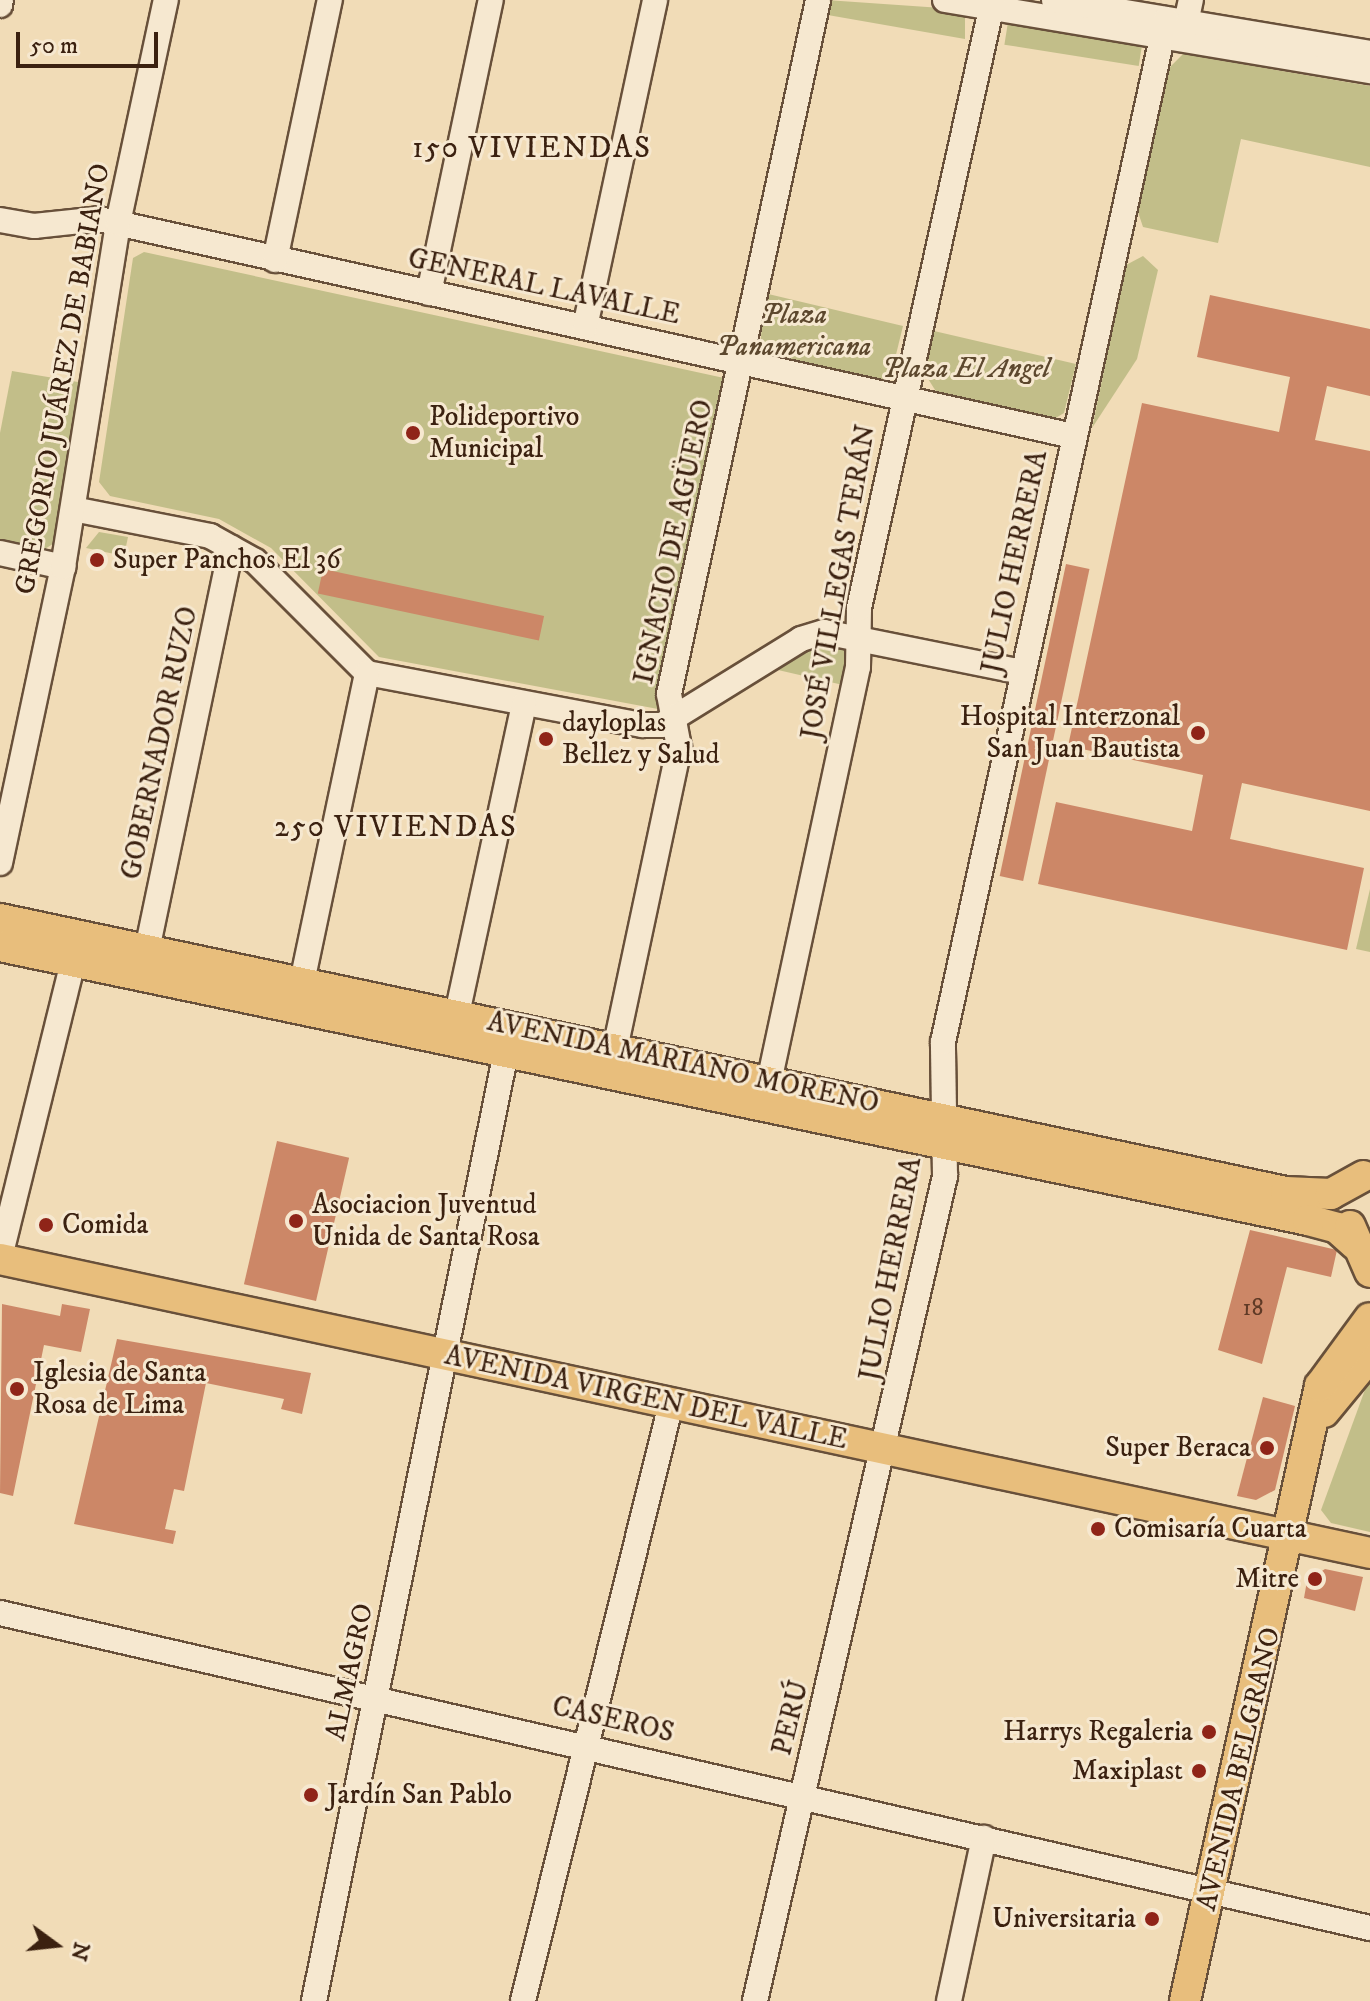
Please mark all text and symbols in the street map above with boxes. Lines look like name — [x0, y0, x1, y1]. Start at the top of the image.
scale bar — [20, 16, 162, 66]
text: 50 m — [30, 31, 78, 61]
district label: 150 VIVIENDAS — [412, 131, 652, 167]
street label: GREGORIO JUÁREZ DE BABIANO — [9, 161, 117, 597]
street label: GENERAL LAVALLE — [405, 242, 683, 332]
park label: Plaza Panamericana — [717, 298, 871, 364]
park label: Plaza El Angel — [882, 352, 1050, 386]
street label: IGNACIO DE AGÜERO — [627, 397, 721, 687]
place label: Polideportivo Municipal — [429, 400, 579, 466]
street label: JOSÉ VILLEGAS TERÁN — [795, 422, 883, 742]
marker: Polideportivo Municipal — [404, 424, 422, 442]
street label: JULIO HERRERA — [975, 447, 1055, 677]
place label: Super Panchos El 36 — [113, 543, 341, 577]
marker: Super Panchos El 36 — [88, 551, 106, 569]
street label: GOBERNADOR RUZO — [115, 603, 205, 883]
place label: Hospital Interzonal San Juan Bautista — [960, 700, 1180, 766]
place label: dayloplas Bellez y Salud — [562, 706, 719, 772]
marker: Hospital Interzonal San Juan Bautista — [1187, 722, 1209, 744]
marker: dayloplas Bellez y Salud — [537, 730, 555, 748]
district label: 250 VIVIENDAS — [274, 810, 518, 846]
street label: AVENIDA MARIANO MORENO — [484, 1005, 882, 1121]
street label: JULIO HERRERA — [853, 1154, 929, 1384]
place label: Asociacion Juventud Unida de Santa Rosa — [312, 1188, 540, 1254]
place label: Comida — [62, 1208, 148, 1242]
marker: Asociacion Juventud Unida de Santa Rosa — [287, 1212, 305, 1230]
marker: Comida — [37, 1216, 55, 1234]
house number: 18 — [1243, 1295, 1263, 1323]
street label: AVENIDA VIRGEN DEL VALLE — [442, 1339, 850, 1457]
place label: Iglesia de Santa Rosa de Lima — [33, 1356, 206, 1422]
marker: Iglesia de Santa Rosa de Lima — [8, 1380, 26, 1398]
place label: Super Beraca — [1105, 1431, 1251, 1465]
marker: Super Beraca — [1258, 1439, 1276, 1457]
place label: Comisaría Cuarta — [1114, 1512, 1307, 1546]
marker: Comisaría Cuarta — [1089, 1520, 1107, 1538]
place label: Mitre — [1235, 1562, 1299, 1596]
marker: Mitre — [1306, 1570, 1324, 1588]
street label: ALMAGRO — [319, 1601, 381, 1743]
street label: AVENIDA BELGRANO — [1190, 1624, 1288, 1914]
street label: PERÚ — [766, 1677, 816, 1759]
street label: CASEROS — [549, 1690, 677, 1750]
place label: Harrys Regaleria — [1003, 1715, 1193, 1749]
marker: Harrys Regaleria — [1200, 1723, 1218, 1741]
place label: Maxiplast — [1072, 1754, 1183, 1788]
marker: Maxiplast — [1190, 1762, 1208, 1780]
place label: Jardín San Pablo — [327, 1778, 512, 1812]
marker: Jardín San Pablo — [302, 1786, 320, 1804]
place label: Universitaria — [992, 1902, 1136, 1936]
north arrow — [16, 1905, 96, 1985]
marker: Universitaria — [1143, 1910, 1161, 1928]
text: N — [64, 1939, 95, 1964]

